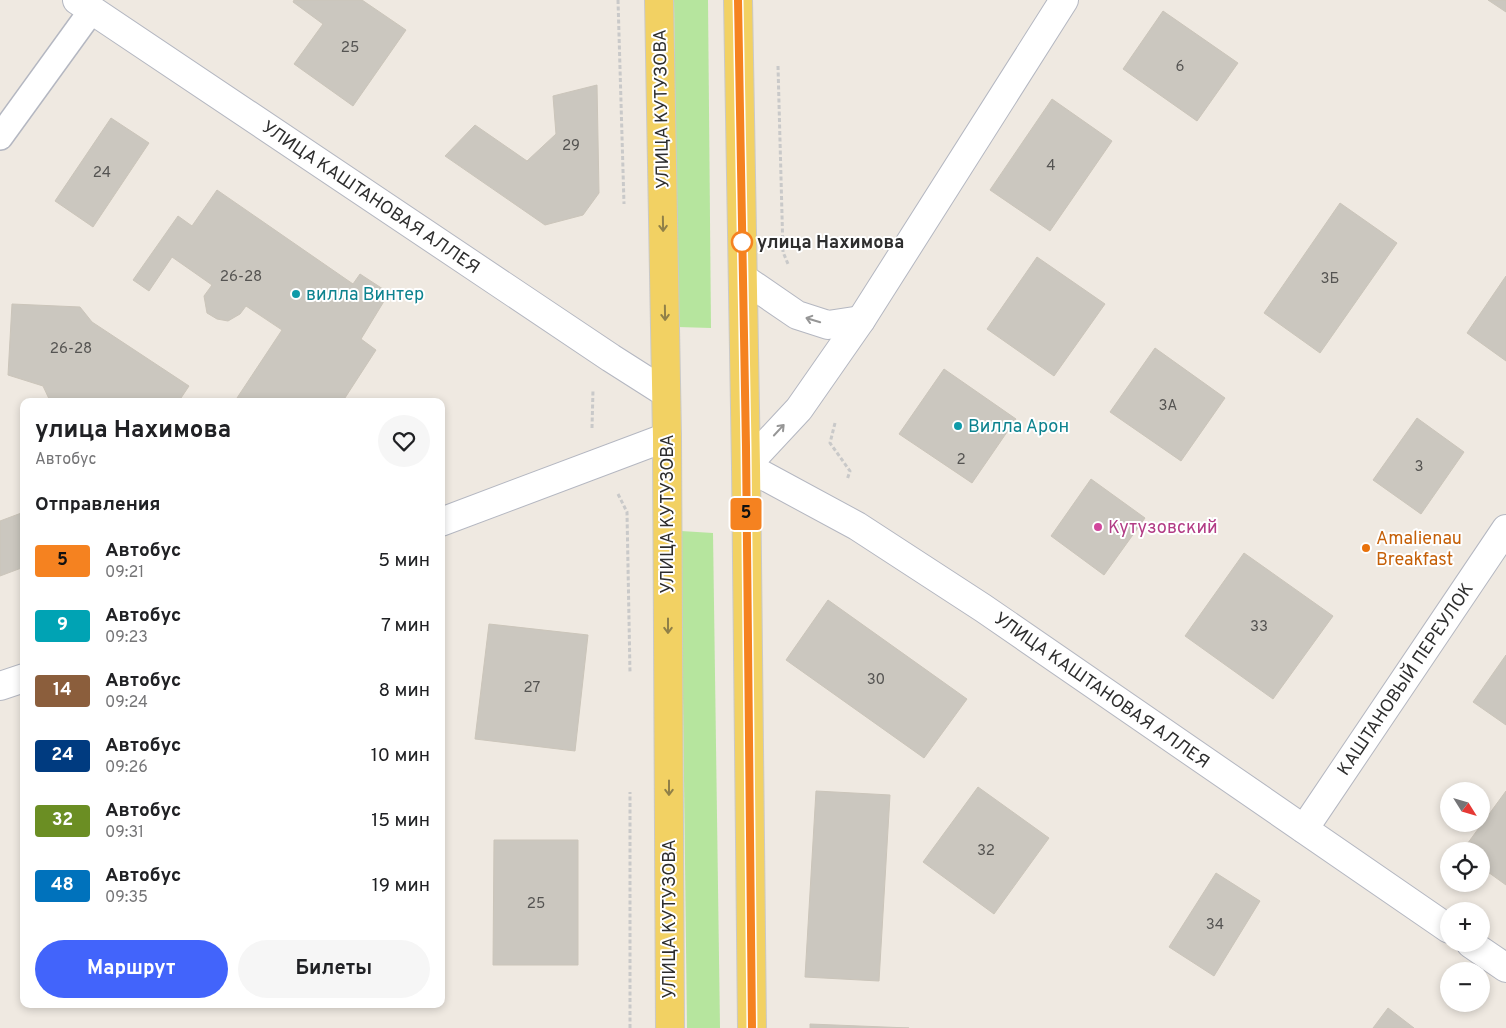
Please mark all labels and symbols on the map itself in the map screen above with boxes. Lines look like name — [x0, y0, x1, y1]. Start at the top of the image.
street label: УЛИЦА КУТУЗОВА — [650, 29, 675, 189]
house number: 25 — [341, 39, 359, 58]
house number: 6 — [1176, 58, 1185, 77]
street label: УЛИЦА КАШТАНОВАЯ АЛЛЕЯ — [257, 117, 484, 280]
house number: 29 — [562, 137, 580, 156]
house number: 4 — [1046, 157, 1056, 176]
house number: 24 — [93, 164, 111, 183]
one-way arrow — [658, 215, 668, 231]
marker: улица Нахимова — [731, 231, 753, 253]
place label: улица Нахимова — [757, 232, 904, 255]
house number: 26-28 — [220, 268, 262, 287]
house number: 3Б — [1321, 270, 1339, 289]
place label: вилла Винтер — [306, 284, 424, 307]
marker: вилла Винтер — [290, 288, 302, 300]
one-way arrow — [660, 304, 670, 321]
one-way arrow — [805, 315, 821, 325]
house number: 26-28 — [50, 340, 92, 359]
house number: 3А — [1158, 397, 1178, 416]
place label: Вилла Арон — [968, 416, 1069, 439]
marker: Вилла Арон — [952, 420, 964, 432]
one-way arrow — [773, 424, 785, 437]
street label: УЛИЦА КУТУЗОВА — [657, 434, 680, 594]
house number: 2 — [956, 451, 966, 470]
house number: 3 — [1414, 458, 1424, 477]
line badge: 5 — [730, 498, 762, 530]
place label: Кутузовский — [1108, 517, 1218, 540]
marker: Кутузовский — [1092, 521, 1104, 533]
place label: Amalienau Breakfast — [1376, 528, 1462, 572]
marker: Amalienau Breakfast — [1360, 542, 1372, 554]
street label: КАШТАНОВЫЙ ПЕРЕУЛОК — [1331, 578, 1480, 781]
street label: УЛИЦА КАШТАНОВАЯ АЛЛЕЯ — [989, 608, 1213, 775]
one-way arrow — [663, 618, 673, 634]
house number: 33 — [1250, 618, 1268, 637]
house number: 30 — [867, 671, 885, 690]
house number: 27 — [524, 679, 541, 698]
one-way arrow — [664, 780, 673, 796]
north arrow — [1440, 782, 1490, 832]
street label: УЛИЦА КУТУЗОВА — [659, 839, 682, 999]
house number: 32 — [977, 842, 995, 861]
house number: 25 — [527, 895, 545, 914]
house number: 34 — [1206, 916, 1224, 935]

